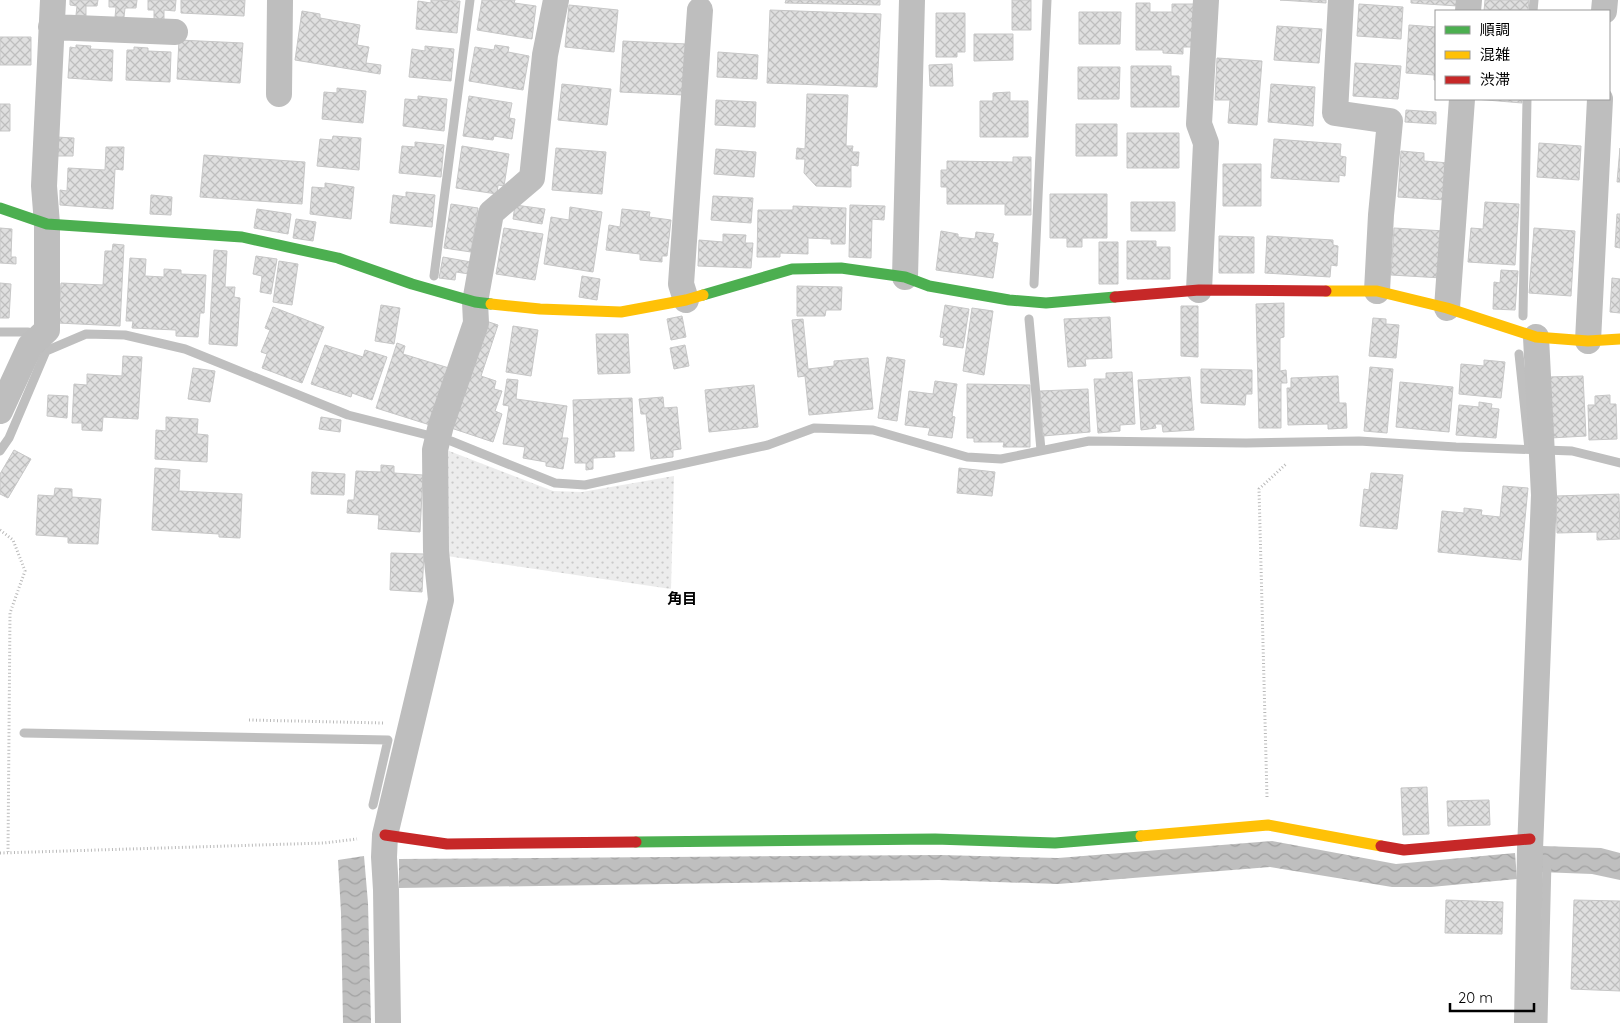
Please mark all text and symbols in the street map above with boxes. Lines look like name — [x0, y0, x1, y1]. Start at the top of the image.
legend — [1435, 10, 1610, 100]
text: 順調 — [1480, 20, 1510, 39]
text: 混雑 — [1480, 45, 1510, 64]
text: 渋滞 — [1480, 70, 1510, 89]
district label: 角目 — [667, 589, 697, 608]
scale bar — [1450, 980, 1534, 1012]
text: 20 m — [1458, 988, 1493, 1007]

